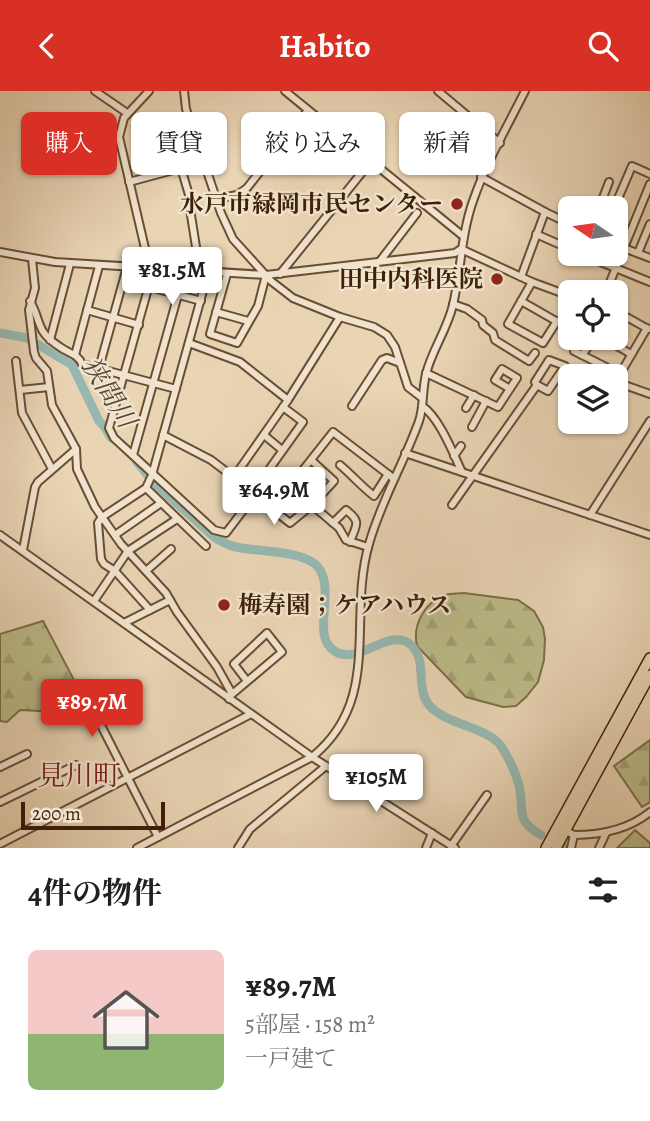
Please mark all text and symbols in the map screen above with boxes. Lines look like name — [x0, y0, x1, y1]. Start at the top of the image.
text: Habito — [279, 24, 371, 68]
icon: back — [28, 27, 66, 65]
icon: search — [584, 27, 622, 65]
chip: 購入 — [21, 112, 117, 175]
chip: 賃貸 — [131, 112, 227, 175]
chip: 絞り込み — [241, 112, 385, 175]
chip: 新着 — [399, 112, 495, 175]
place label: 水戸市緑岡市民センター — [180, 188, 443, 220]
marker: 水戸市緑岡市民センター — [449, 196, 465, 212]
north arrow — [558, 196, 628, 266]
map controls — [558, 196, 628, 434]
pin: ¥81.5M — [115, 247, 229, 307]
text: ¥81.5M — [138, 254, 206, 285]
place label: 田中内科医院 — [339, 263, 483, 295]
marker: 田中内科医院 — [489, 271, 505, 287]
button: locate — [558, 280, 628, 350]
water label: 狭間川 — [73, 350, 146, 437]
button: layers — [558, 364, 628, 434]
pin: ¥64.9M — [217, 467, 331, 527]
text: ¥64.9M — [238, 474, 310, 505]
place label: 梅寿園；ケアハウス — [238, 589, 451, 621]
marker: 梅寿園；ケアハウス — [216, 597, 232, 613]
pin: ¥89.7M — [35, 679, 149, 739]
text: ¥89.7M — [57, 686, 127, 717]
pin: ¥105M — [327, 755, 425, 814]
district label: 見川町 — [37, 757, 121, 795]
text: ¥105M — [345, 761, 407, 792]
scale bar — [21, 799, 164, 831]
text: 200 m — [32, 801, 81, 827]
icon: filters — [584, 871, 622, 909]
text: 4件の物件 — [28, 873, 162, 913]
text: ¥89.7M — [245, 966, 337, 1006]
icon: home — [84, 978, 168, 1062]
text: 5部屋 · 158 m² — [245, 1009, 375, 1040]
text: 一戸建て — [245, 1043, 337, 1074]

